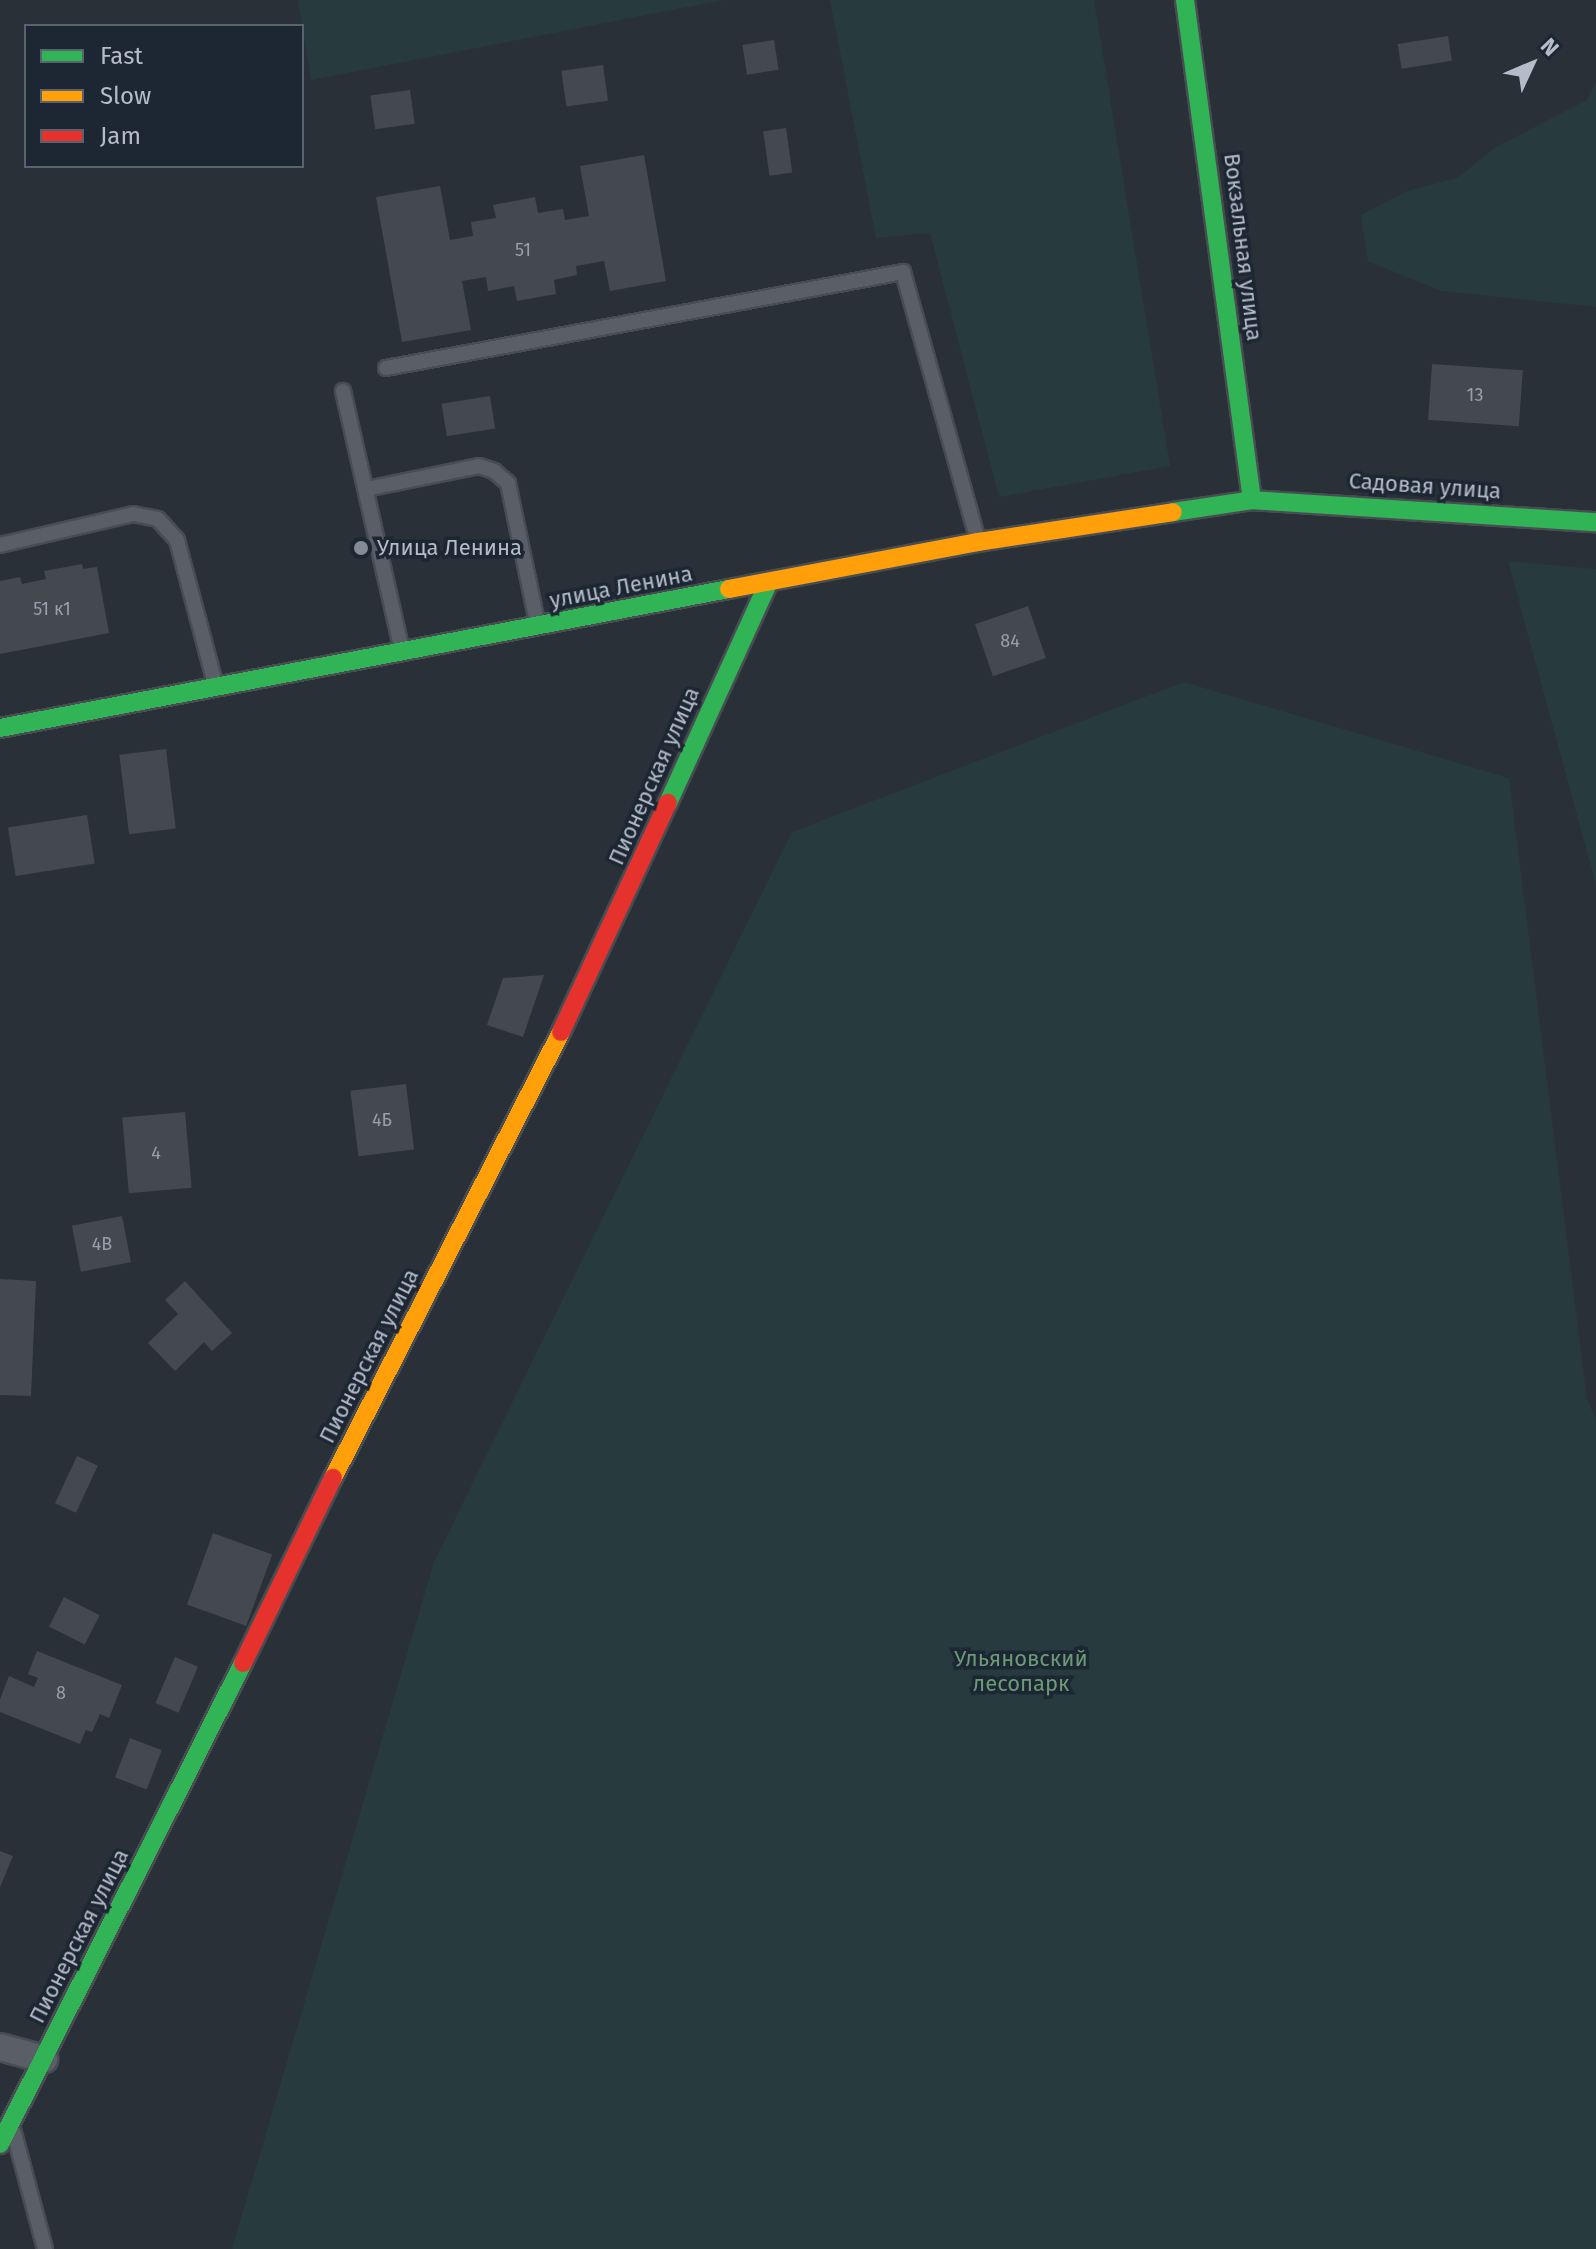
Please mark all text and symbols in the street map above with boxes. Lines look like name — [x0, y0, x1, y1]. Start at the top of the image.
legend — [24, 24, 304, 168]
north arrow — [1492, 24, 1572, 104]
text: N — [1535, 32, 1564, 62]
text: Fast — [100, 42, 143, 70]
text: Slow — [100, 82, 151, 110]
text: Jam — [100, 122, 141, 150]
street label: Вокзальная улица — [1218, 152, 1268, 342]
house number: 51 — [515, 239, 531, 261]
house number: 13 — [1467, 384, 1483, 406]
street label: Садовая улица — [1348, 468, 1502, 504]
place label: Улица Ленина — [377, 535, 522, 561]
marker: Улица Ленина — [352, 539, 370, 557]
street label: улица Ленина — [547, 560, 695, 614]
house number: 51 к1 — [33, 598, 71, 620]
house number: 84 — [1000, 630, 1020, 652]
street label: Пионерская улица — [603, 683, 705, 869]
house number: 4Б — [372, 1109, 392, 1131]
house number: 4 — [151, 1142, 161, 1164]
house number: 4В — [92, 1233, 112, 1255]
street label: Пионерская улица — [314, 1265, 424, 1447]
park label: Ульяновский лесопарк — [954, 1645, 1088, 1696]
house number: 8 — [56, 1682, 66, 1704]
street label: Пионерская улица — [24, 1845, 134, 2027]

